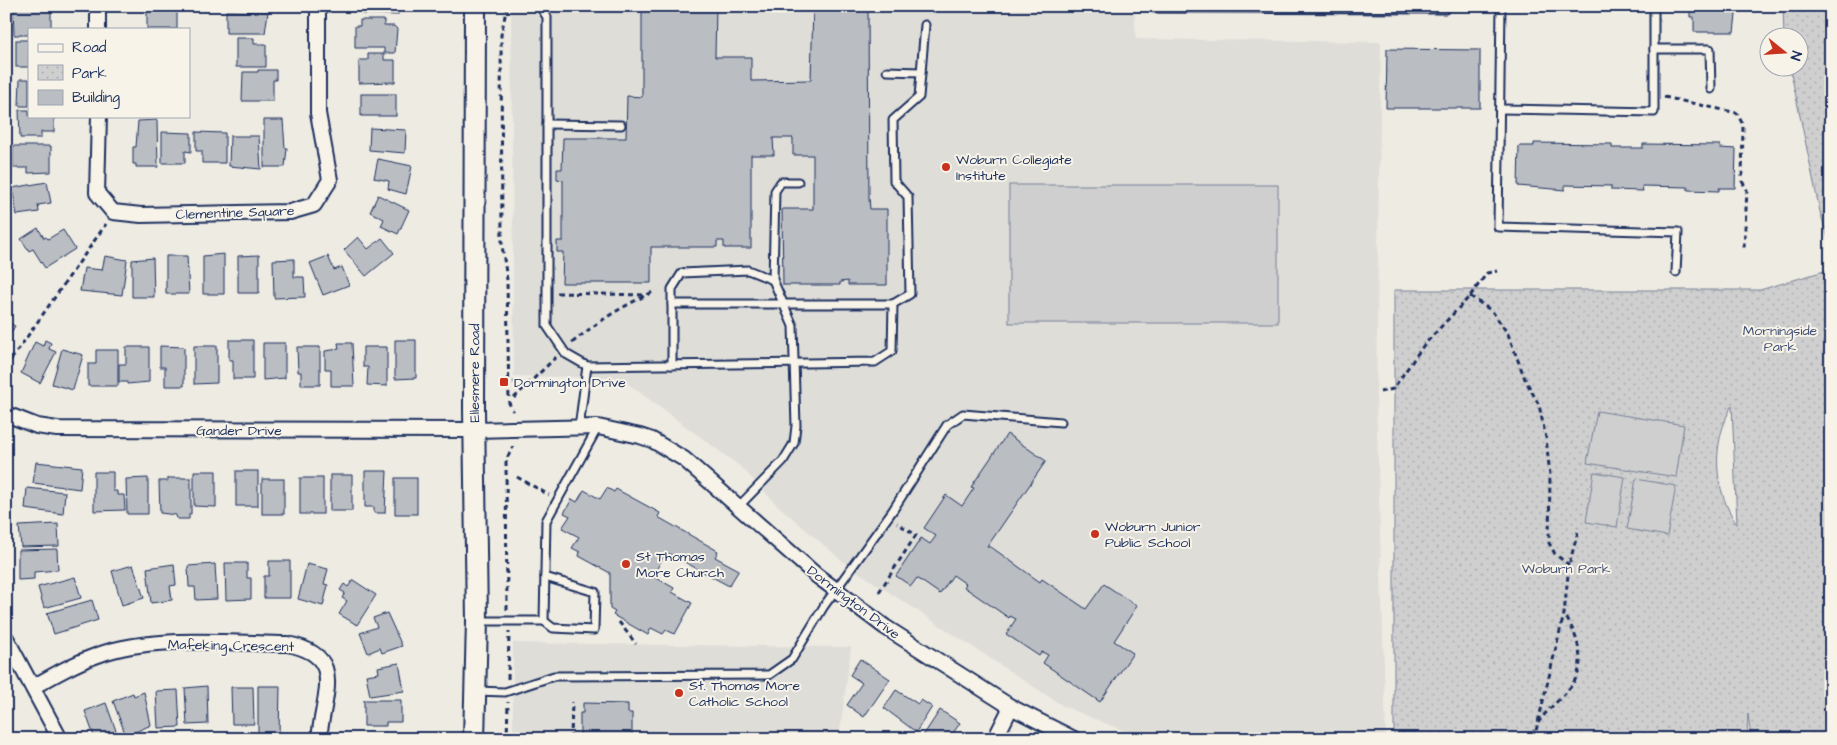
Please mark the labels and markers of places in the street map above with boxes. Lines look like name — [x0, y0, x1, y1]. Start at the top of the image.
place label: Woburn Collegiate Institute — [956, 150, 1072, 186]
marker: Woburn Collegiate Institute — [940, 161, 952, 173]
place label: Dormington Drive — [514, 373, 626, 393]
marker: Dormington Drive — [498, 376, 510, 388]
place label: Woburn Junior Public School — [1105, 517, 1201, 553]
marker: Woburn Junior Public School — [1089, 528, 1101, 540]
place label: St Thomas More Church — [636, 547, 724, 583]
marker: St Thomas More Church — [620, 558, 632, 570]
place label: St. Thomas More Catholic School — [689, 676, 801, 712]
marker: St. Thomas More Catholic School — [673, 687, 685, 699]

